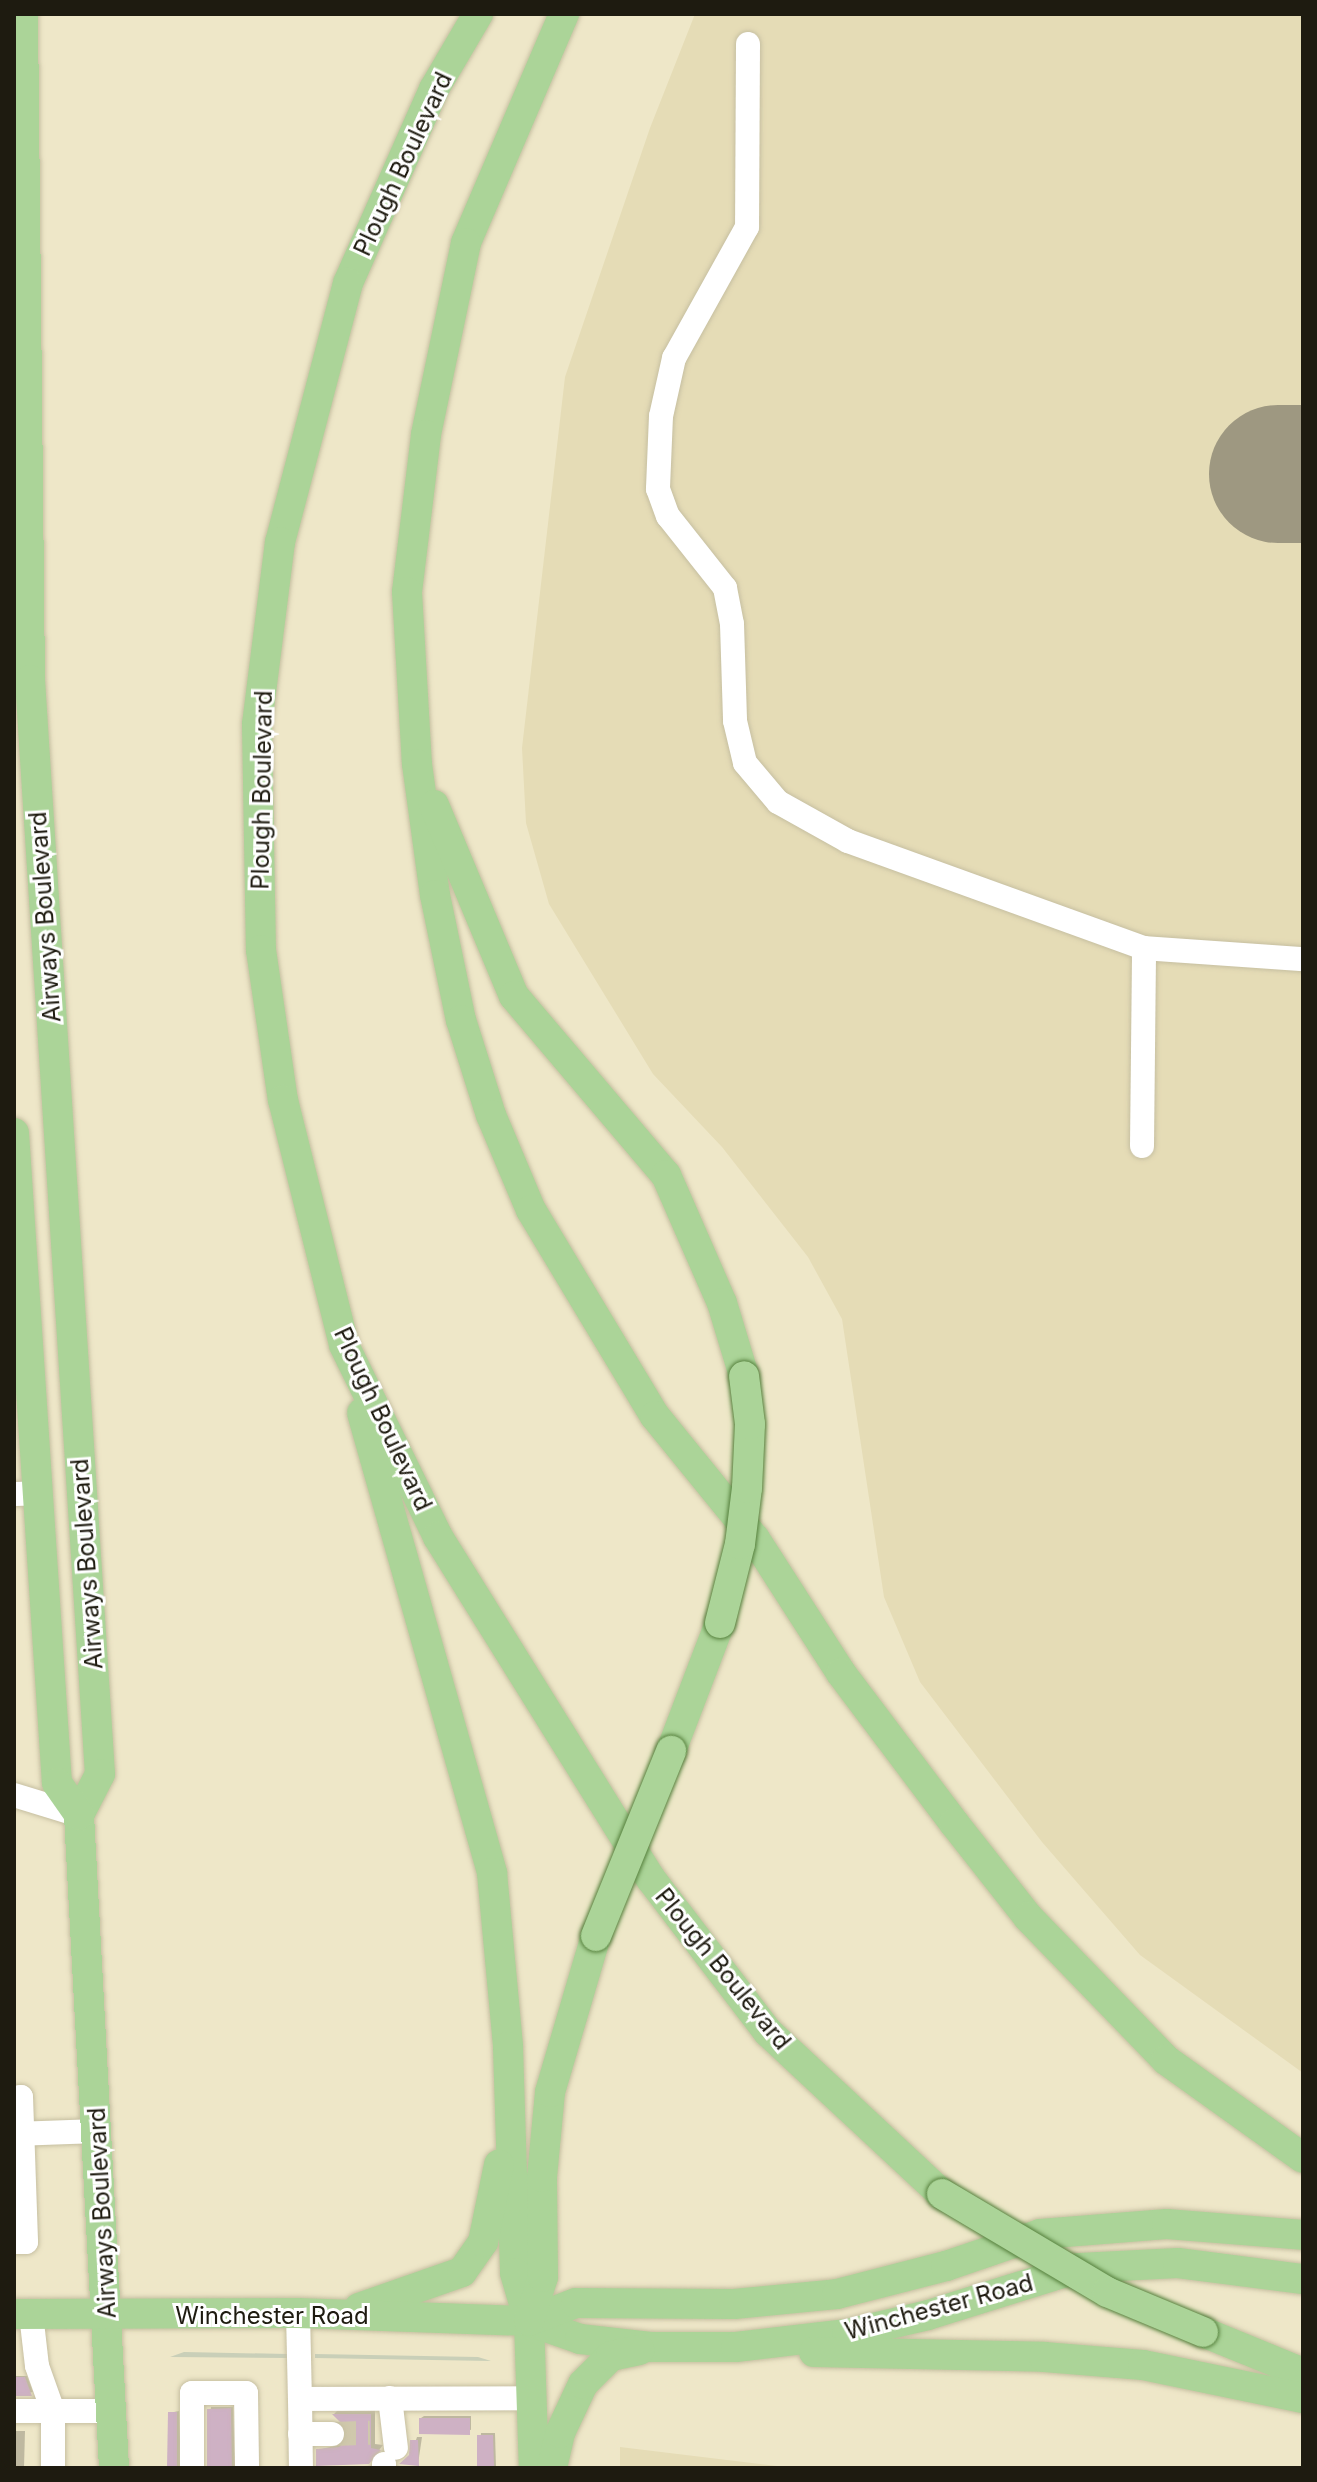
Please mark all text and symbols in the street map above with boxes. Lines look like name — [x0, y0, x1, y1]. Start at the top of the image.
street label: Plough Boulevard — [348, 68, 458, 260]
street label: Plough Boulevard — [246, 690, 278, 890]
street label: Airways Boulevard — [23, 811, 67, 1023]
street label: Plough Boulevard — [328, 1323, 438, 1515]
street label: Airways Boulevard — [65, 1458, 109, 1670]
street label: Plough Boulevard — [649, 1883, 797, 2055]
street label: Airways Boulevard — [82, 2107, 122, 2319]
street label: Winchester Road — [842, 2268, 1036, 2346]
street label: Winchester Road — [175, 2302, 369, 2330]

